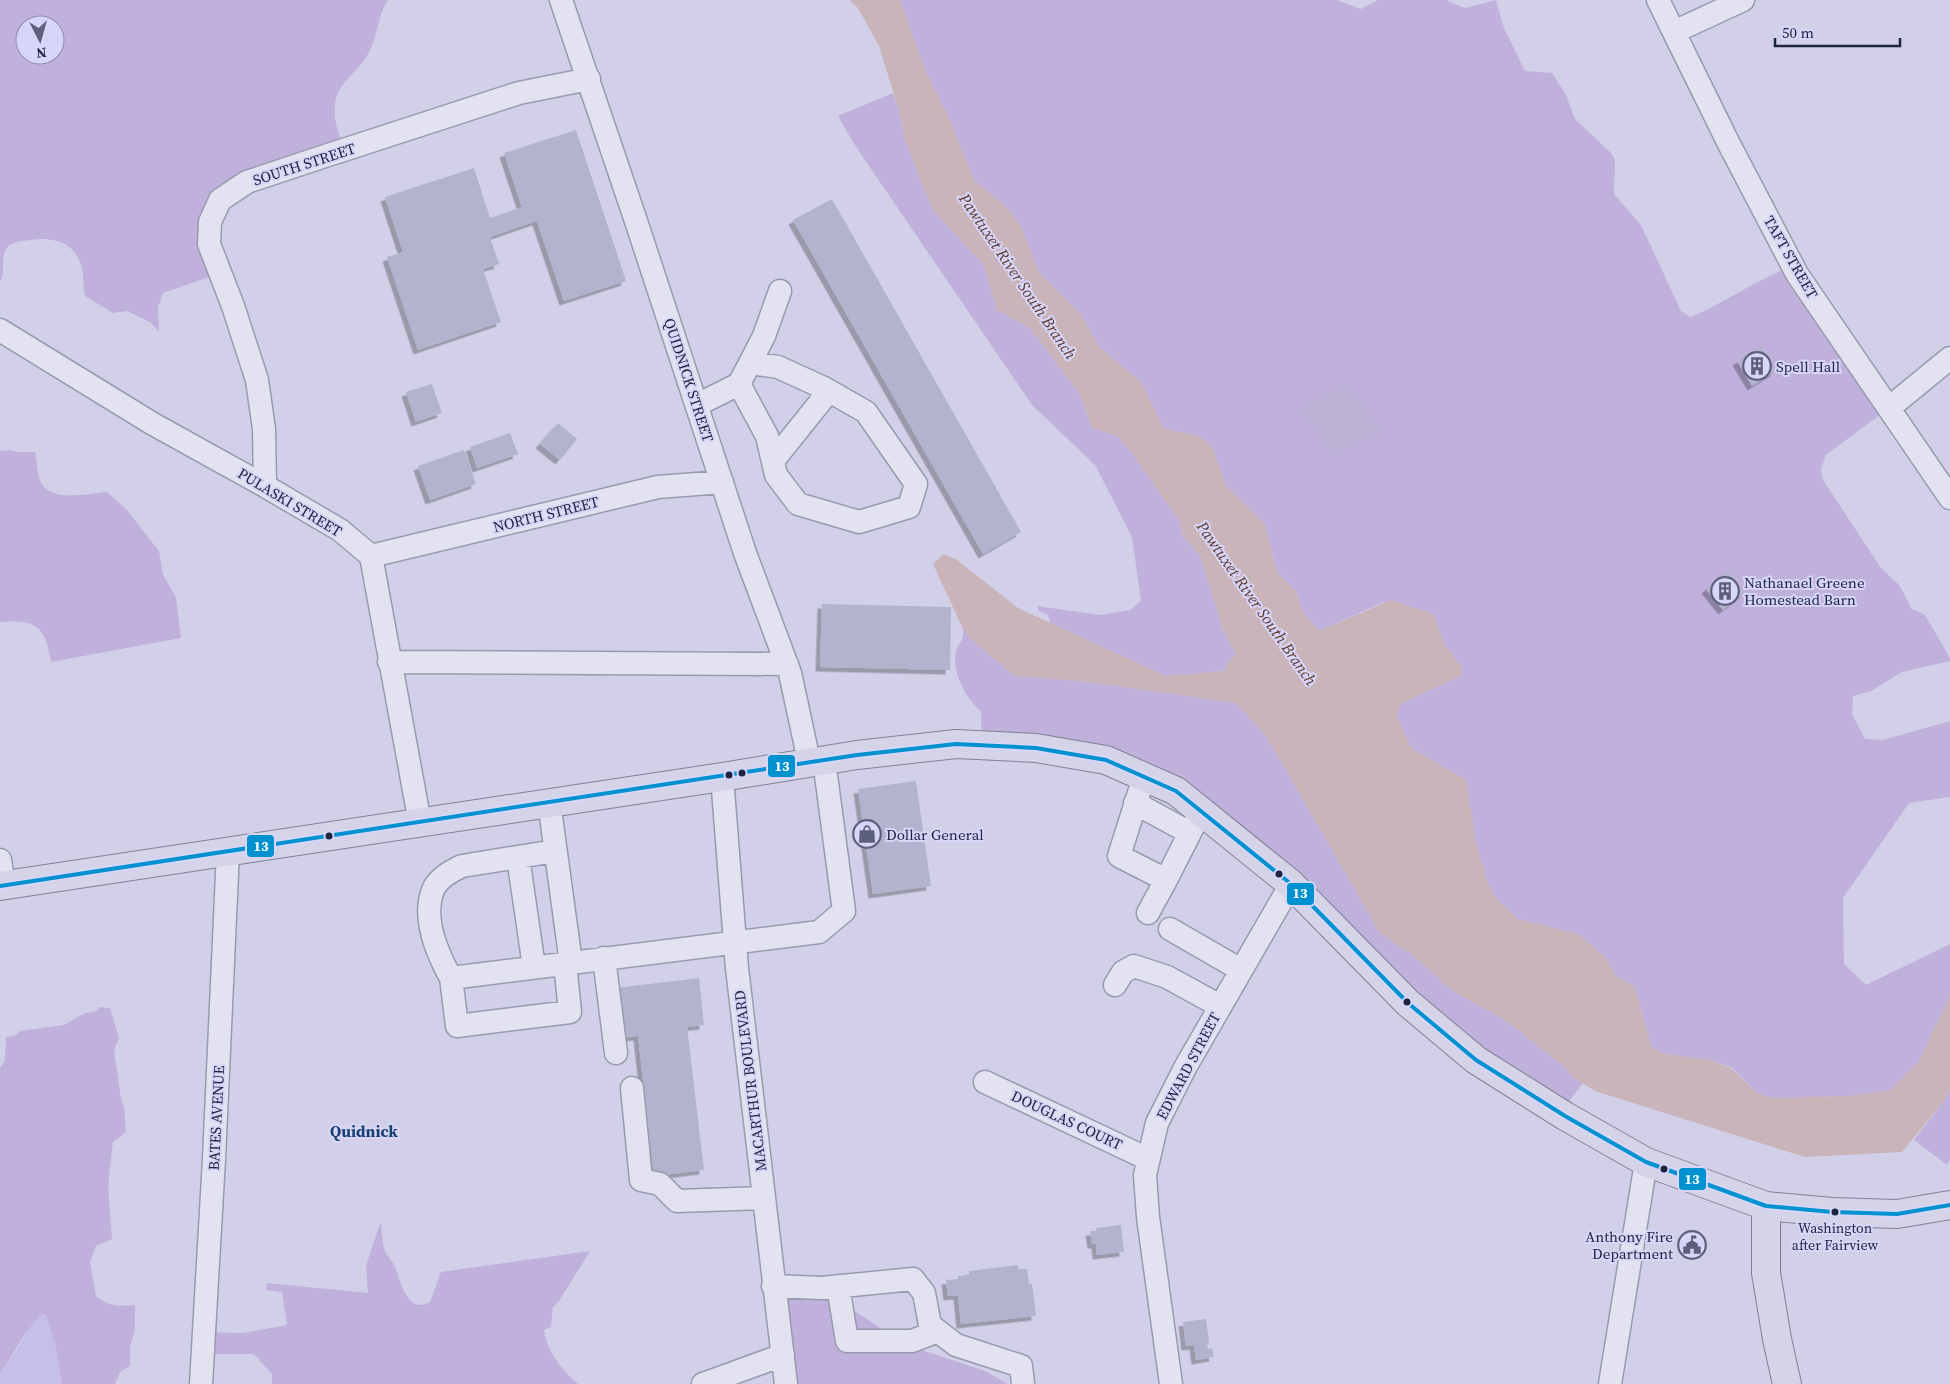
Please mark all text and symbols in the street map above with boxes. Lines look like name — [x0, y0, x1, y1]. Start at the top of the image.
north arrow — [15, 15, 65, 65]
scale bar — [1775, 15, 1900, 47]
text: 50 m — [1782, 22, 1814, 43]
text: N — [35, 42, 47, 63]
street label: SOUTH STREET — [250, 138, 358, 190]
water label: Pawtuxet River South Branch — [954, 188, 1082, 364]
street label: TAFT STREET — [1759, 212, 1823, 302]
street label: QUIDNICK STREET — [659, 315, 719, 445]
building icon: Spell Hall — [1742, 351, 1772, 381]
place label: Spell Hall — [1776, 356, 1841, 377]
street label: PULASKI STREET — [234, 463, 346, 541]
street label: NORTH STREET — [491, 491, 601, 537]
water label: Pawtuxet River South Branch — [1191, 516, 1322, 690]
place label: Nathanael Greene Homestead Barn — [1744, 572, 1865, 610]
building icon: Nathanael Greene Homestead Barn — [1710, 576, 1740, 606]
line badge: 13 — [767, 754, 796, 778]
text: 13 — [774, 756, 790, 776]
unlabelled marker — [737, 768, 747, 778]
unlabelled marker — [724, 770, 734, 780]
shop icon: Dollar General — [852, 819, 882, 849]
place label: Dollar General — [886, 824, 984, 845]
unlabelled marker — [324, 831, 334, 841]
line badge: 13 — [246, 834, 275, 858]
text: 13 — [253, 836, 269, 856]
unlabelled marker — [1274, 869, 1284, 879]
line badge: 13 — [1286, 882, 1315, 906]
text: 13 — [1292, 883, 1308, 903]
street label: MACARTHUR BOULEVARD — [728, 989, 772, 1173]
unlabelled marker — [1402, 997, 1412, 1007]
street label: EDWARD STREET — [1151, 1009, 1225, 1123]
street label: BATES AVENUE — [203, 1065, 229, 1171]
street label: DOUGLAS COURT — [1008, 1085, 1126, 1155]
district label: Quidnick — [330, 1120, 398, 1142]
unlabelled marker — [1659, 1164, 1669, 1174]
line badge: 13 — [1678, 1167, 1707, 1191]
text: 13 — [1684, 1169, 1700, 1189]
marker: Washington after Fairview — [1830, 1207, 1840, 1217]
place label: Washington after Fairview — [1792, 1218, 1878, 1255]
place label: Anthony Fire Department — [1585, 1226, 1673, 1264]
public building icon: Anthony Fire Department — [1677, 1230, 1707, 1260]

